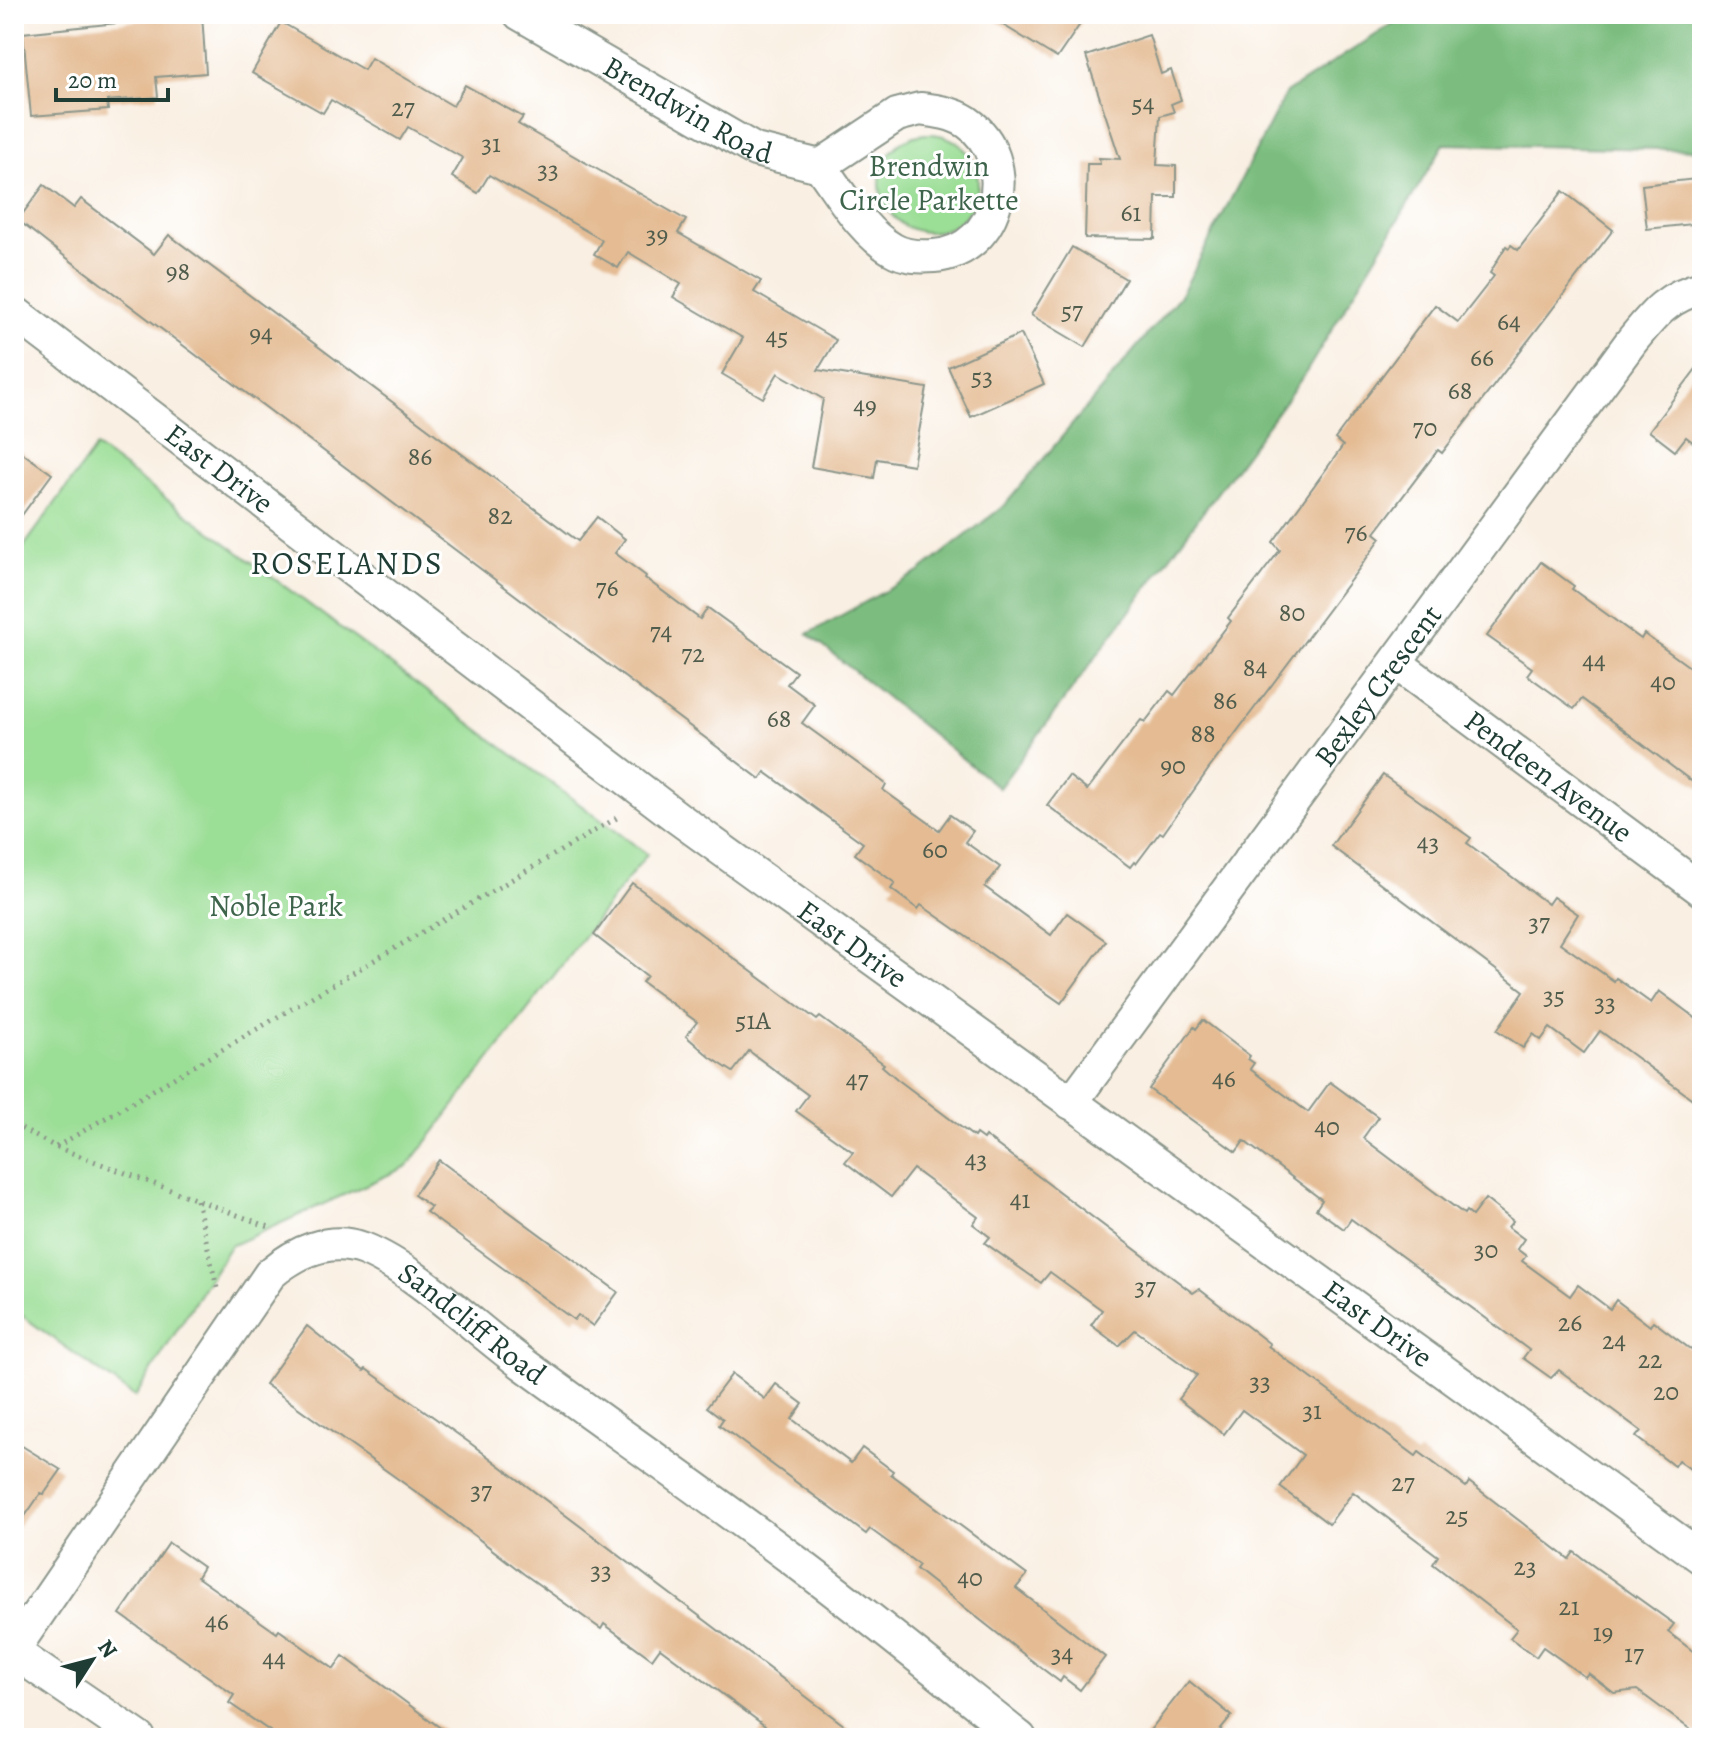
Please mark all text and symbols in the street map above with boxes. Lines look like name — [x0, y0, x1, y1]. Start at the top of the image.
street label: Brendwin Road — [596, 46, 777, 174]
scale bar — [56, 52, 168, 102]
text: 20 m — [68, 64, 117, 96]
house number: 54 — [1132, 86, 1155, 121]
house number: 27 — [391, 90, 415, 125]
house number: 31 — [481, 126, 501, 161]
park label: Brendwin Circle Parkette — [839, 146, 1019, 220]
house number: 33 — [537, 152, 559, 187]
house number: 61 — [1121, 195, 1142, 230]
house number: 39 — [646, 217, 668, 252]
house number: 98 — [166, 254, 190, 289]
house number: 57 — [1061, 293, 1083, 328]
house number: 64 — [1497, 304, 1521, 339]
house number: 94 — [249, 316, 273, 351]
house number: 45 — [766, 319, 788, 354]
house number: 66 — [1470, 340, 1494, 375]
house number: 53 — [971, 359, 993, 394]
house number: 68 — [1448, 373, 1472, 408]
house number: 49 — [853, 388, 877, 423]
house number: 70 — [1413, 410, 1437, 445]
street label: East Drive — [157, 414, 282, 523]
house number: 86 — [408, 439, 432, 474]
house number: 82 — [488, 498, 512, 533]
house number: 76 — [1345, 515, 1367, 550]
district label: ROSELANDS — [250, 541, 444, 585]
house number: 76 — [596, 570, 618, 605]
house number: 80 — [1279, 595, 1305, 630]
street label: Bexley Crescent — [1305, 597, 1451, 775]
house number: 74 — [650, 614, 673, 649]
house number: 72 — [681, 636, 705, 671]
house number: 44 — [1582, 643, 1606, 678]
house number: 84 — [1243, 650, 1267, 685]
house number: 40 — [1650, 664, 1676, 699]
house number: 86 — [1213, 683, 1237, 718]
house number: 68 — [767, 701, 791, 736]
street label: Pendeen Avenue — [1456, 701, 1641, 852]
house number: 88 — [1190, 716, 1216, 751]
house number: 90 — [1160, 748, 1186, 783]
house number: 43 — [1417, 825, 1439, 860]
house number: 60 — [922, 832, 948, 867]
park label: Noble Park — [209, 886, 343, 926]
street label: East Drive — [789, 891, 915, 997]
house number: 37 — [1528, 905, 1550, 940]
house number: 35 — [1543, 978, 1565, 1013]
house number: 33 — [1594, 985, 1616, 1020]
house number: 51A — [735, 1003, 771, 1038]
house number: 46 — [1212, 1061, 1236, 1096]
house number: 47 — [846, 1062, 868, 1097]
house number: 40 — [1314, 1109, 1340, 1144]
house number: 43 — [965, 1142, 987, 1177]
house number: 41 — [1010, 1182, 1030, 1217]
house number: 30 — [1474, 1232, 1498, 1267]
street label: Sandcliff Road — [390, 1253, 555, 1395]
house number: 37 — [1134, 1269, 1156, 1304]
street label: East Drive — [1315, 1270, 1441, 1377]
house number: 26 — [1558, 1305, 1582, 1340]
house number: 24 — [1602, 1323, 1626, 1358]
house number: 22 — [1638, 1342, 1662, 1377]
house number: 33 — [1249, 1364, 1271, 1399]
house number: 20 — [1653, 1374, 1679, 1409]
house number: 31 — [1302, 1393, 1322, 1428]
house number: 27 — [1391, 1465, 1415, 1500]
house number: 37 — [470, 1473, 492, 1508]
house number: 25 — [1445, 1498, 1469, 1533]
house number: 23 — [1513, 1549, 1537, 1584]
house number: 33 — [590, 1553, 612, 1588]
house number: 40 — [957, 1560, 983, 1595]
house number: 21 — [1558, 1589, 1580, 1624]
house number: 46 — [205, 1604, 229, 1639]
house number: 19 — [1593, 1615, 1613, 1650]
north arrow — [52, 1620, 132, 1700]
text: N — [91, 1634, 124, 1664]
house number: 34 — [1051, 1636, 1074, 1671]
house number: 17 — [1624, 1636, 1644, 1671]
house number: 44 — [262, 1641, 286, 1676]

